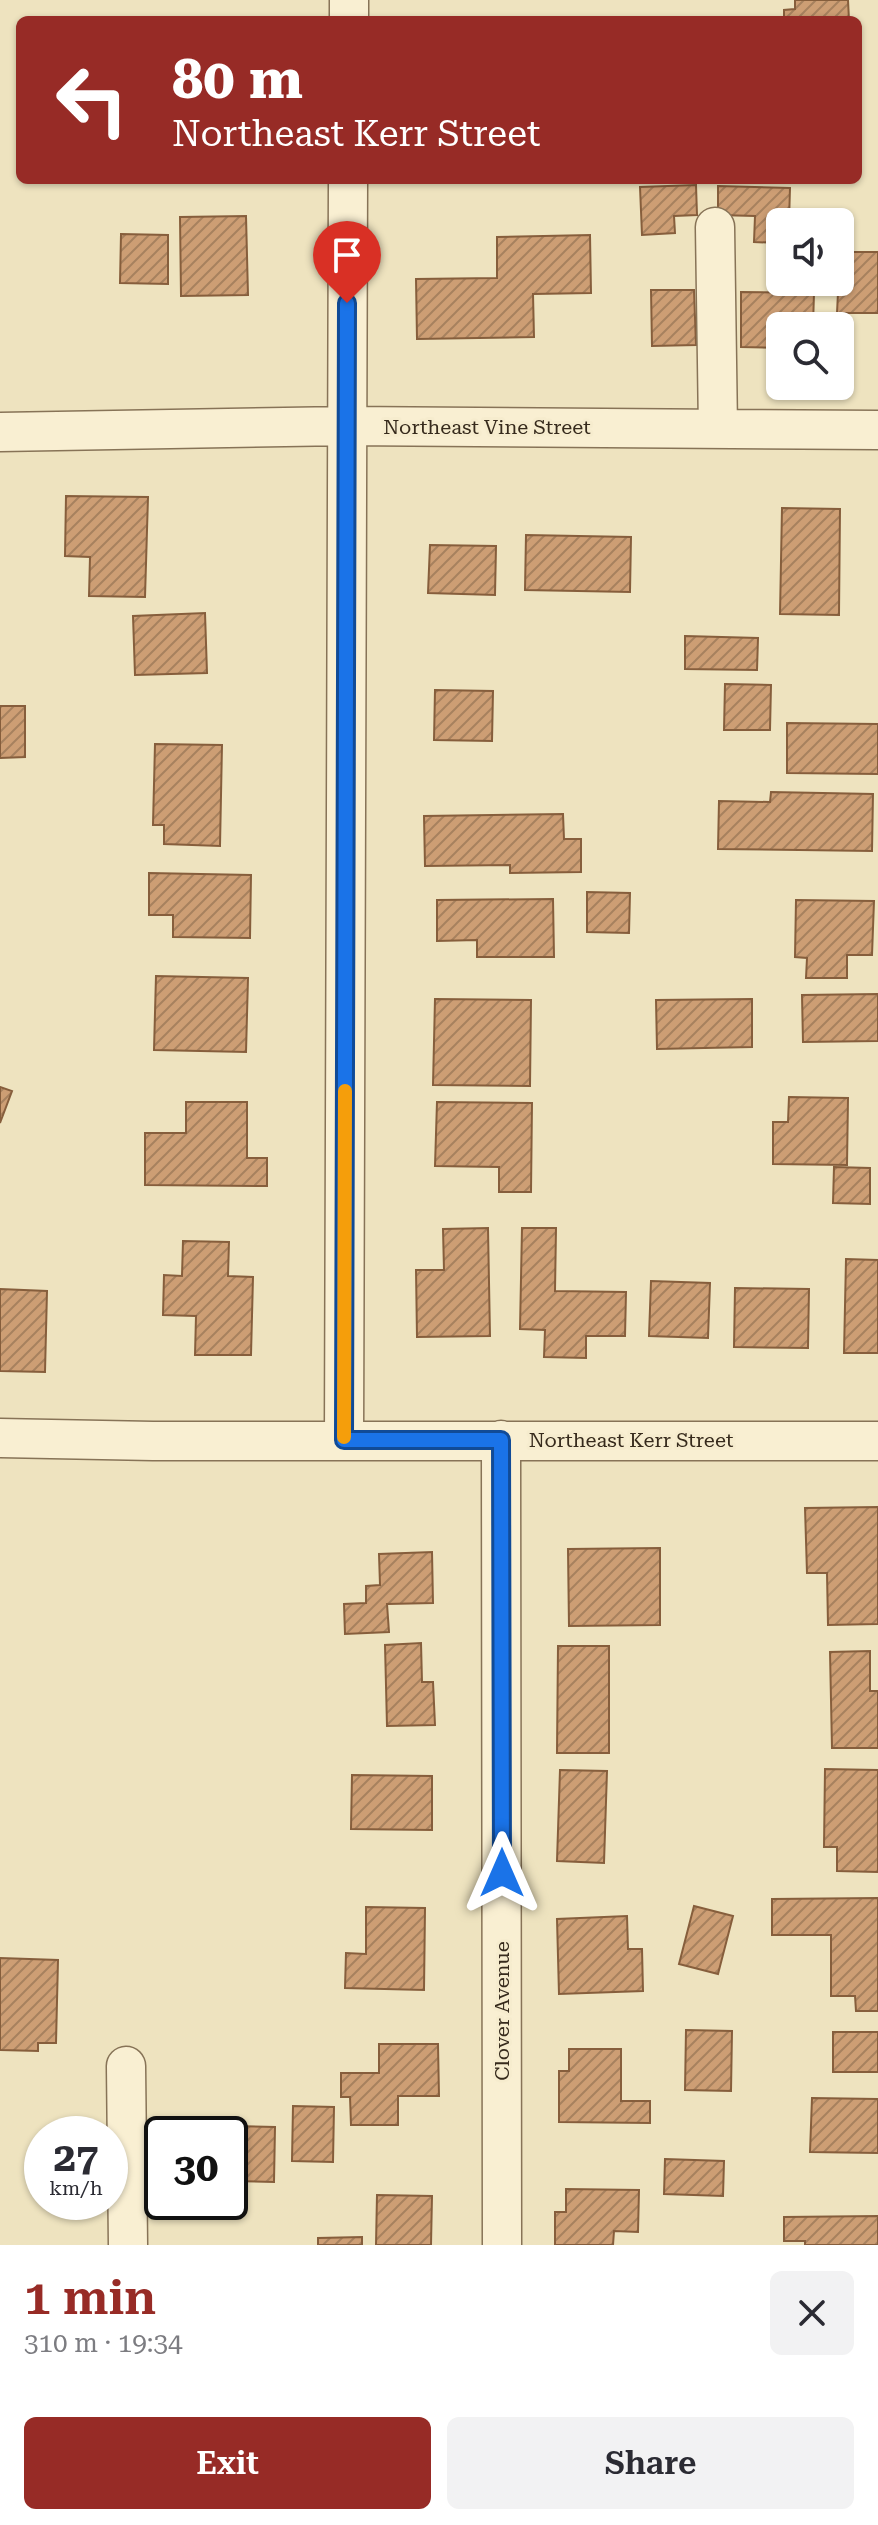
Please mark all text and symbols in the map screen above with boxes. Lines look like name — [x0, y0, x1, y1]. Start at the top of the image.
text: 80 m — [172, 46, 303, 112]
icon: left — [40, 48, 144, 152]
text: Northeast Kerr Street — [172, 113, 541, 155]
map controls — [766, 208, 854, 400]
button: sound — [766, 208, 854, 296]
pin — [313, 221, 381, 303]
icon: arrive — [325, 233, 369, 277]
button: search — [766, 312, 854, 400]
street label: Northeast Vine Street — [383, 415, 591, 439]
street label: Northeast Kerr Street — [529, 1428, 734, 1452]
position arrow — [460, 1831, 544, 1915]
street label: Clover Avenue — [490, 1941, 514, 2081]
speed limit sign: 30 — [144, 2116, 248, 2220]
text: 27 — [54, 2134, 98, 2181]
text: km/h — [49, 2176, 103, 2200]
text: 1 min — [24, 2270, 156, 2326]
button: close — [770, 2271, 854, 2355]
text: 310 m · 19:34 — [24, 2328, 183, 2358]
button: Exit — [24, 2417, 431, 2509]
button: Share — [447, 2417, 854, 2509]

